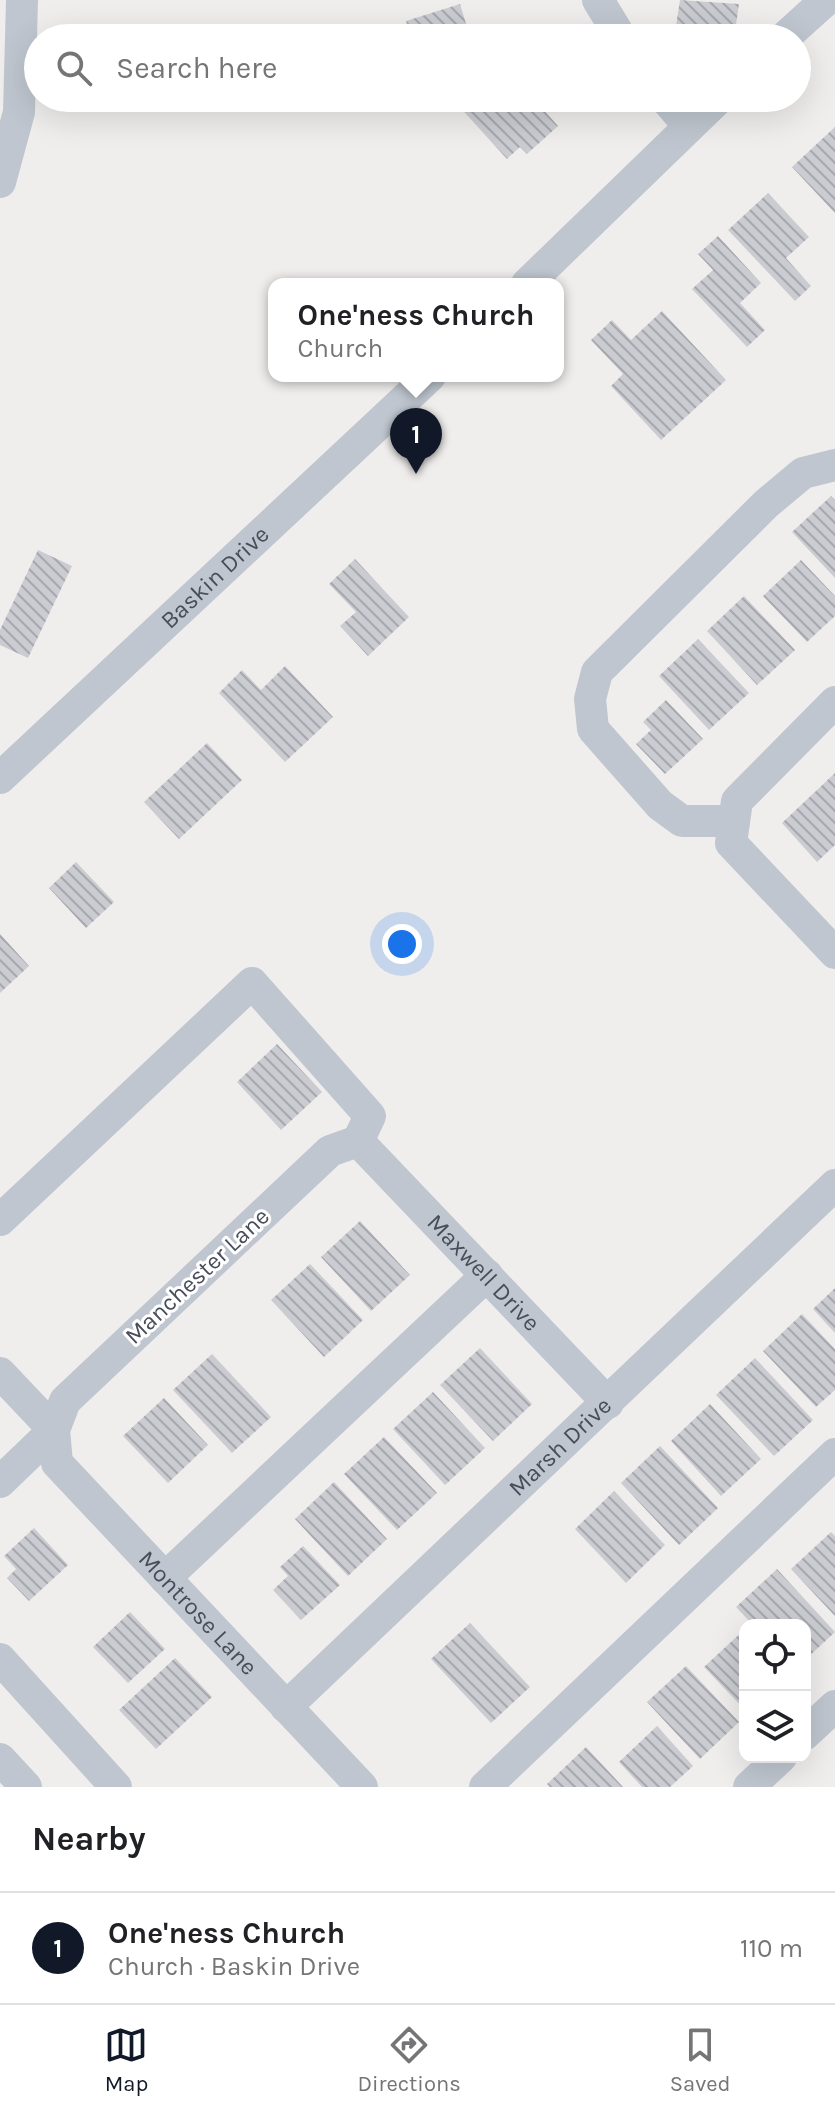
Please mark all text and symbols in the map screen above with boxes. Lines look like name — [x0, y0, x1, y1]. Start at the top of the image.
search box — [24, 24, 811, 112]
icon: search — [52, 46, 96, 90]
text: Search here — [116, 50, 277, 86]
popup — [268, 278, 564, 382]
text: One'ness Church — [297, 297, 535, 333]
text: Church — [297, 333, 383, 364]
pin: 1 — [390, 408, 442, 474]
street label: Baskin Drive — [155, 520, 275, 634]
your location — [382, 924, 422, 964]
street label: Manchester Lane — [119, 1202, 275, 1350]
street label: Maxwell Drive — [421, 1208, 546, 1337]
street label: Marsh Drive — [503, 1391, 617, 1502]
street label: Montrose Lane — [133, 1545, 263, 1681]
map controls — [739, 1619, 811, 1763]
button: locate — [739, 1619, 811, 1691]
button: layers — [739, 1691, 811, 1763]
text: Nearby — [32, 1819, 146, 1859]
text: One'ness Church — [108, 1915, 345, 1951]
text: 1 — [53, 1933, 63, 1964]
text: 110 m — [740, 1933, 803, 1964]
text: Church · Baskin Drive — [108, 1951, 360, 1982]
tab: Map — [104, 2023, 148, 2097]
tab: Directions — [357, 2023, 461, 2097]
tab: Saved — [670, 2023, 731, 2097]

